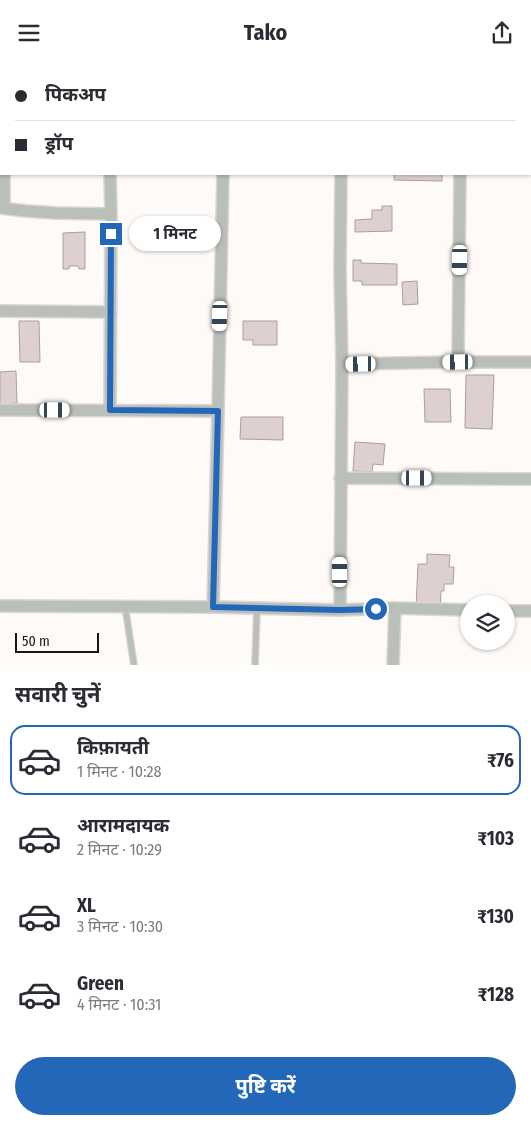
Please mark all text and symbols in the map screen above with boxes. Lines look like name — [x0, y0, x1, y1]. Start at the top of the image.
icon: menu — [15, 19, 43, 47]
text: Tako — [244, 19, 287, 46]
icon: share — [488, 19, 516, 47]
text: पिकअप — [45, 83, 106, 106]
text: ड्रॉप — [45, 132, 73, 155]
callout: 1 मिनट — [128, 217, 221, 251]
route end — [100, 223, 122, 245]
text: 1 मिनट — [153, 224, 197, 243]
car — [452, 245, 467, 275]
car — [211, 301, 228, 331]
car — [442, 354, 473, 370]
car — [345, 356, 376, 372]
car — [40, 403, 70, 418]
car — [402, 471, 432, 486]
car — [332, 557, 347, 587]
map controls — [460, 595, 515, 650]
button: layers — [460, 595, 515, 650]
route start — [365, 598, 387, 620]
scale bar — [15, 630, 99, 653]
text: 50 m — [22, 633, 50, 650]
text: सवारी चुनें — [15, 681, 101, 708]
text: किफ़ायती — [77, 736, 149, 759]
icon: car — [17, 738, 62, 783]
text: ₹76 — [487, 749, 514, 772]
text: 1 मिनट · 10:28 — [77, 762, 162, 781]
text: आरामदायक — [77, 814, 169, 837]
icon: car — [17, 816, 62, 861]
text: ₹103 — [478, 827, 514, 850]
text: 2 मिनट · 10:29 — [77, 840, 162, 859]
icon: car — [17, 894, 62, 939]
text: XL — [77, 894, 96, 917]
text: ₹130 — [477, 905, 514, 928]
text: 3 मिनट · 10:30 — [77, 917, 163, 936]
icon: car — [17, 972, 62, 1017]
text: Green — [77, 972, 124, 995]
text: ₹128 — [478, 983, 514, 1006]
text: 4 मिनट · 10:31 — [77, 995, 161, 1014]
button: पुष्टि करें — [15, 1057, 516, 1115]

